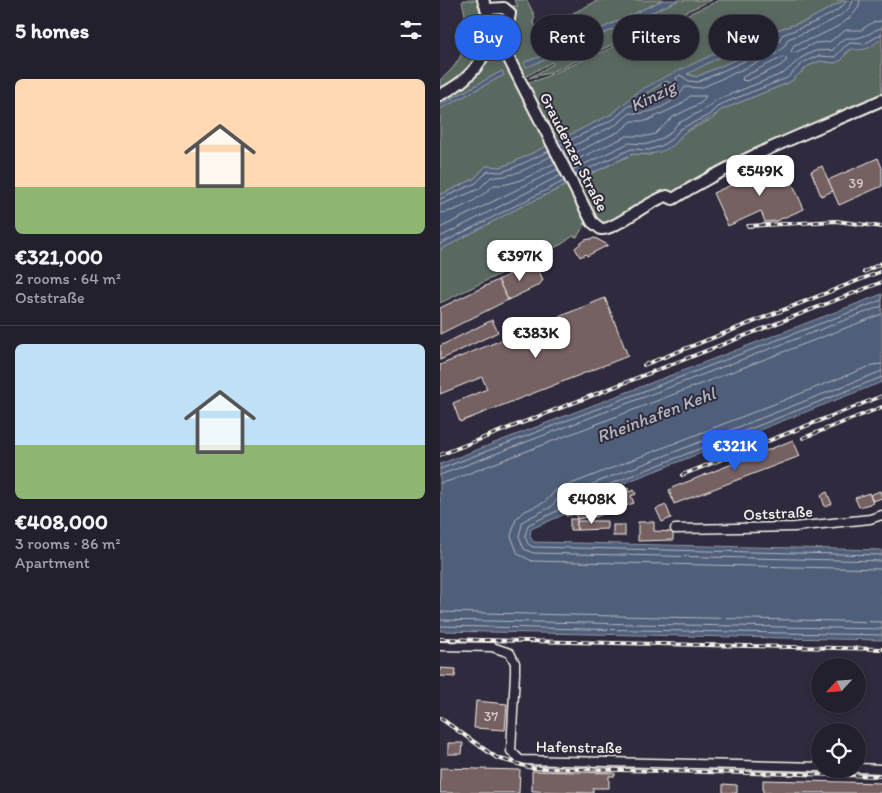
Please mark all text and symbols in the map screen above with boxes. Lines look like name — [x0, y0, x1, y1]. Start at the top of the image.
chip: Buy — [455, 15, 521, 60]
chip: Rent — [531, 15, 603, 60]
chip: Filters — [613, 15, 699, 60]
chip: New — [709, 15, 778, 60]
icon: filters — [397, 16, 425, 44]
text: 5 homes — [15, 18, 89, 43]
water label: Kinzig — [626, 74, 682, 116]
street label: Graudenzer Straße — [536, 89, 612, 215]
icon: home — [175, 111, 265, 201]
pin: €549K — [725, 154, 795, 197]
text: €549K — [737, 161, 783, 180]
house number: 39 — [849, 175, 863, 192]
pin: €397K — [485, 240, 555, 282]
text: €321,000 — [15, 244, 103, 269]
text: €397K — [498, 246, 542, 265]
text: 2 rooms · 64 m² — [15, 269, 121, 288]
text: Oststraße — [15, 288, 85, 307]
pin: €383K — [501, 316, 571, 359]
text: €383K — [513, 323, 559, 342]
icon: home — [175, 377, 265, 467]
water label: Rheinhafen Kehl — [593, 382, 720, 448]
pin: €321K — [700, 430, 770, 472]
text: €321K — [713, 436, 757, 455]
pin: €408K — [557, 482, 627, 525]
text: €408K — [568, 489, 616, 508]
street label: Oststraße — [743, 502, 813, 524]
text: €408,000 — [15, 509, 108, 534]
text: 3 rooms · 86 m² — [15, 534, 120, 553]
text: Apartment — [15, 553, 90, 572]
north arrow — [811, 658, 866, 712]
map controls — [811, 658, 866, 778]
house number: 37 — [484, 708, 498, 725]
button: locate — [811, 723, 866, 778]
street label: Hafenstraße — [536, 737, 622, 757]

